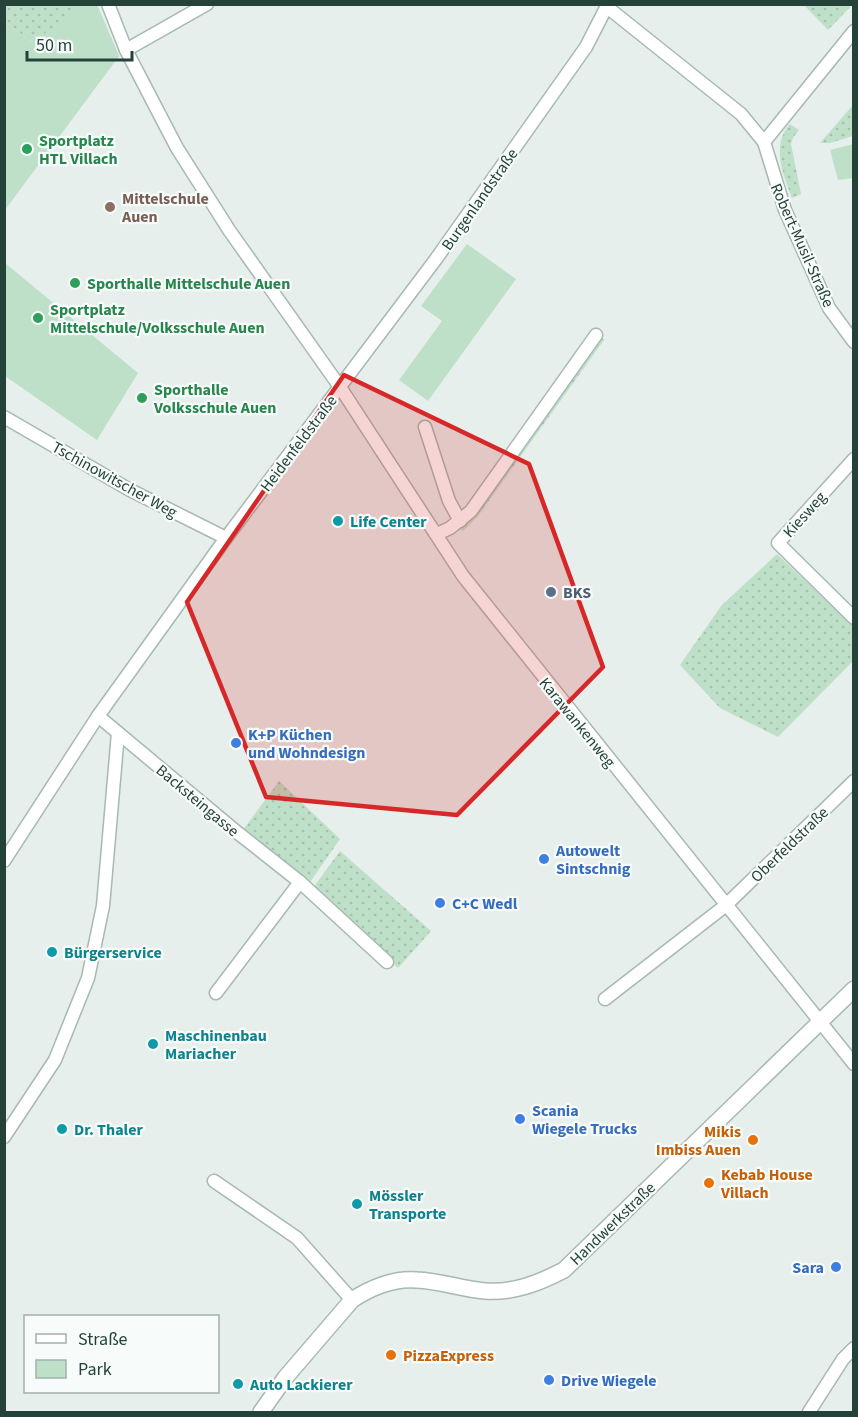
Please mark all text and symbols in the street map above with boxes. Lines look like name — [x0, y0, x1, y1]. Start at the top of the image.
scale bar — [27, 24, 132, 62]
text: 50 m — [36, 33, 72, 58]
place label: Sportplatz HTL Villach — [39, 130, 118, 170]
marker: Sportplatz HTL Villach — [20, 142, 34, 156]
street label: Burgenlandstraße — [436, 144, 523, 255]
street label: Robert-Musil-Straße — [765, 180, 839, 311]
place label: Mittelschule Auen — [121, 188, 209, 228]
marker: Mittelschule Auen — [103, 200, 117, 214]
place label: Sporthalle Mittelschule Auen — [87, 273, 290, 295]
marker: Sporthalle Mittelschule Auen — [68, 276, 82, 290]
place label: Sportplatz Mittelschule/Volksschule Auen — [50, 299, 265, 339]
marker: Sportplatz Mittelschule/Volksschule Auen — [31, 311, 45, 325]
place label: Sporthalle Volksschule Auen — [153, 379, 276, 419]
marker: Sporthalle Volksschule Auen — [135, 391, 149, 405]
street label: Heidenfeldstraße — [255, 391, 342, 496]
street label: Tschinowitscher Weg — [48, 436, 181, 523]
street label: Kiesweg — [778, 487, 831, 543]
place label: Life Center — [350, 511, 427, 533]
marker: Life Center — [331, 514, 345, 528]
place label: BKS — [563, 582, 591, 604]
marker: BKS — [544, 585, 558, 599]
street label: Karawankenweg — [534, 673, 620, 772]
place label: K+P Küchen und Wohndesign — [248, 724, 365, 764]
marker: K+P Küchen und Wohndesign — [229, 736, 243, 750]
street label: Backsteingasse — [151, 760, 244, 842]
street label: Oberfeldstraße — [746, 802, 834, 888]
place label: Autowelt Sintschnig — [555, 840, 631, 880]
marker: Autowelt Sintschnig — [537, 852, 551, 866]
place label: C+C Wedl — [452, 893, 518, 915]
marker: C+C Wedl — [433, 896, 447, 910]
place label: Bürgerservice — [64, 942, 162, 964]
marker: Bürgerservice — [45, 945, 59, 959]
place label: Maschinenbau Mariacher — [165, 1025, 267, 1065]
marker: Maschinenbau Mariacher — [146, 1037, 160, 1051]
place label: Scania Wiegele Trucks — [532, 1100, 637, 1140]
marker: Scania Wiegele Trucks — [513, 1112, 527, 1126]
place label: Dr. Thaler — [74, 1119, 143, 1141]
place label: Mikis Imbiss Auen — [656, 1121, 741, 1161]
marker: Dr. Thaler — [55, 1122, 69, 1136]
marker: Mikis Imbiss Auen — [746, 1133, 760, 1147]
place label: Kebab House Villach — [720, 1164, 813, 1204]
marker: Kebab House Villach — [702, 1176, 716, 1190]
street label: Handwerkstraße — [565, 1177, 660, 1270]
place label: Mössler Transporte — [369, 1185, 446, 1225]
marker: Mössler Transporte — [350, 1197, 364, 1211]
place label: Sara — [792, 1257, 824, 1279]
marker: Sara — [829, 1260, 843, 1274]
legend — [24, 1315, 219, 1393]
text: Straße — [78, 1327, 128, 1352]
place label: PizzaExpress — [403, 1345, 494, 1367]
marker: PizzaExpress — [384, 1348, 398, 1362]
text: Park — [78, 1357, 112, 1382]
place label: Drive Wiegele — [561, 1370, 657, 1392]
marker: Drive Wiegele — [542, 1373, 556, 1387]
place label: Auto Lackierer — [249, 1374, 353, 1396]
marker: Auto Lackierer — [231, 1377, 245, 1391]

